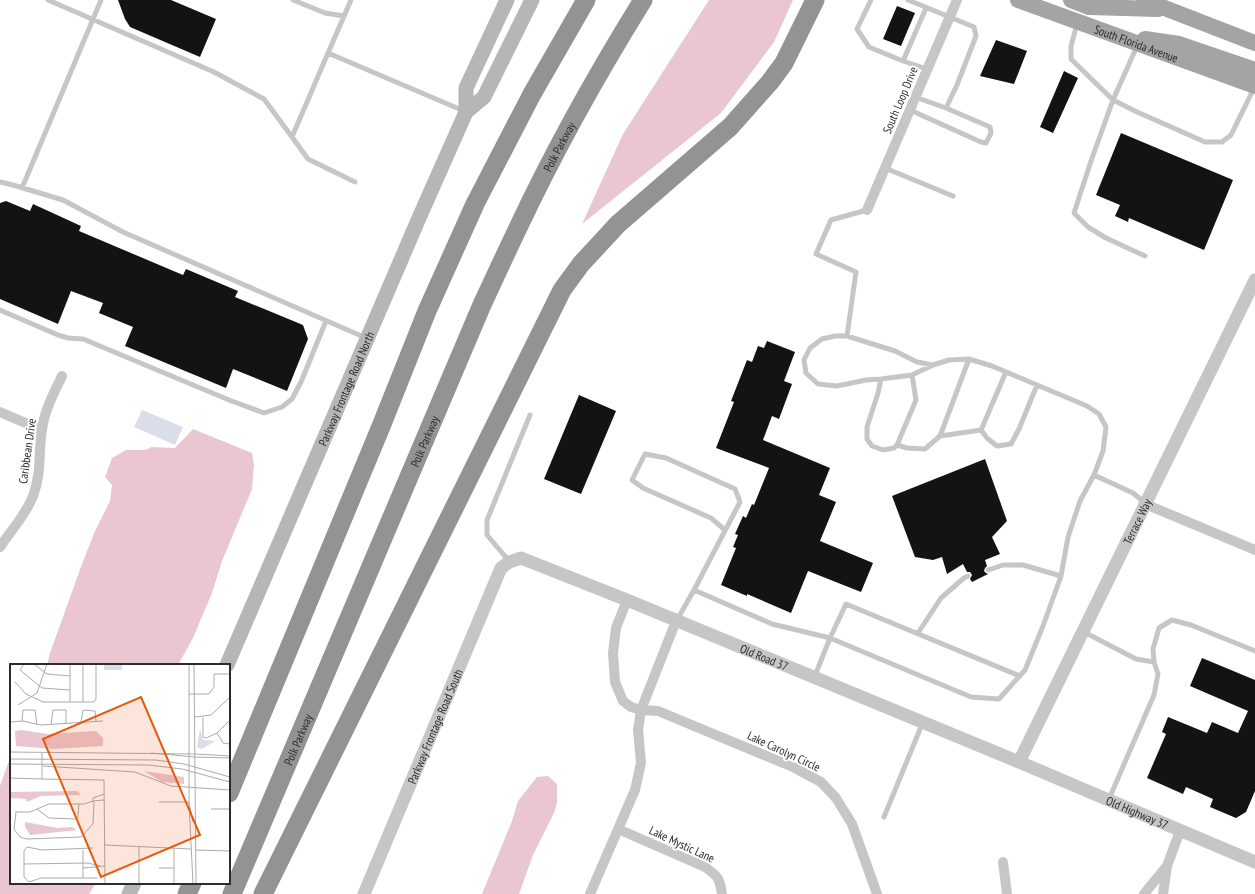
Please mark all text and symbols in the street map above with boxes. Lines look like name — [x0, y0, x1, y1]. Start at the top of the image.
street label: South Florida Avenue — [1092, 21, 1180, 65]
street label: South Loop Drive — [879, 64, 921, 136]
street label: Polk Parkway — [539, 119, 578, 174]
street label: Parkway Frontage Road North — [315, 329, 377, 448]
street label: Polk Parkway — [407, 413, 442, 469]
street label: Caribbean Drive — [15, 417, 39, 485]
street label: Terrace Way — [1119, 496, 1155, 547]
street label: Old Road 37 — [738, 640, 791, 673]
inset map — [10, 664, 230, 884]
street label: Parkway Frontage Road South — [404, 667, 465, 786]
street label: Polk Parkway — [280, 711, 315, 767]
street label: Lake Carolyn Circle — [745, 728, 823, 774]
street label: Old Highway 37 — [1104, 792, 1171, 832]
street label: Lake Mystic Lane — [647, 822, 717, 866]

